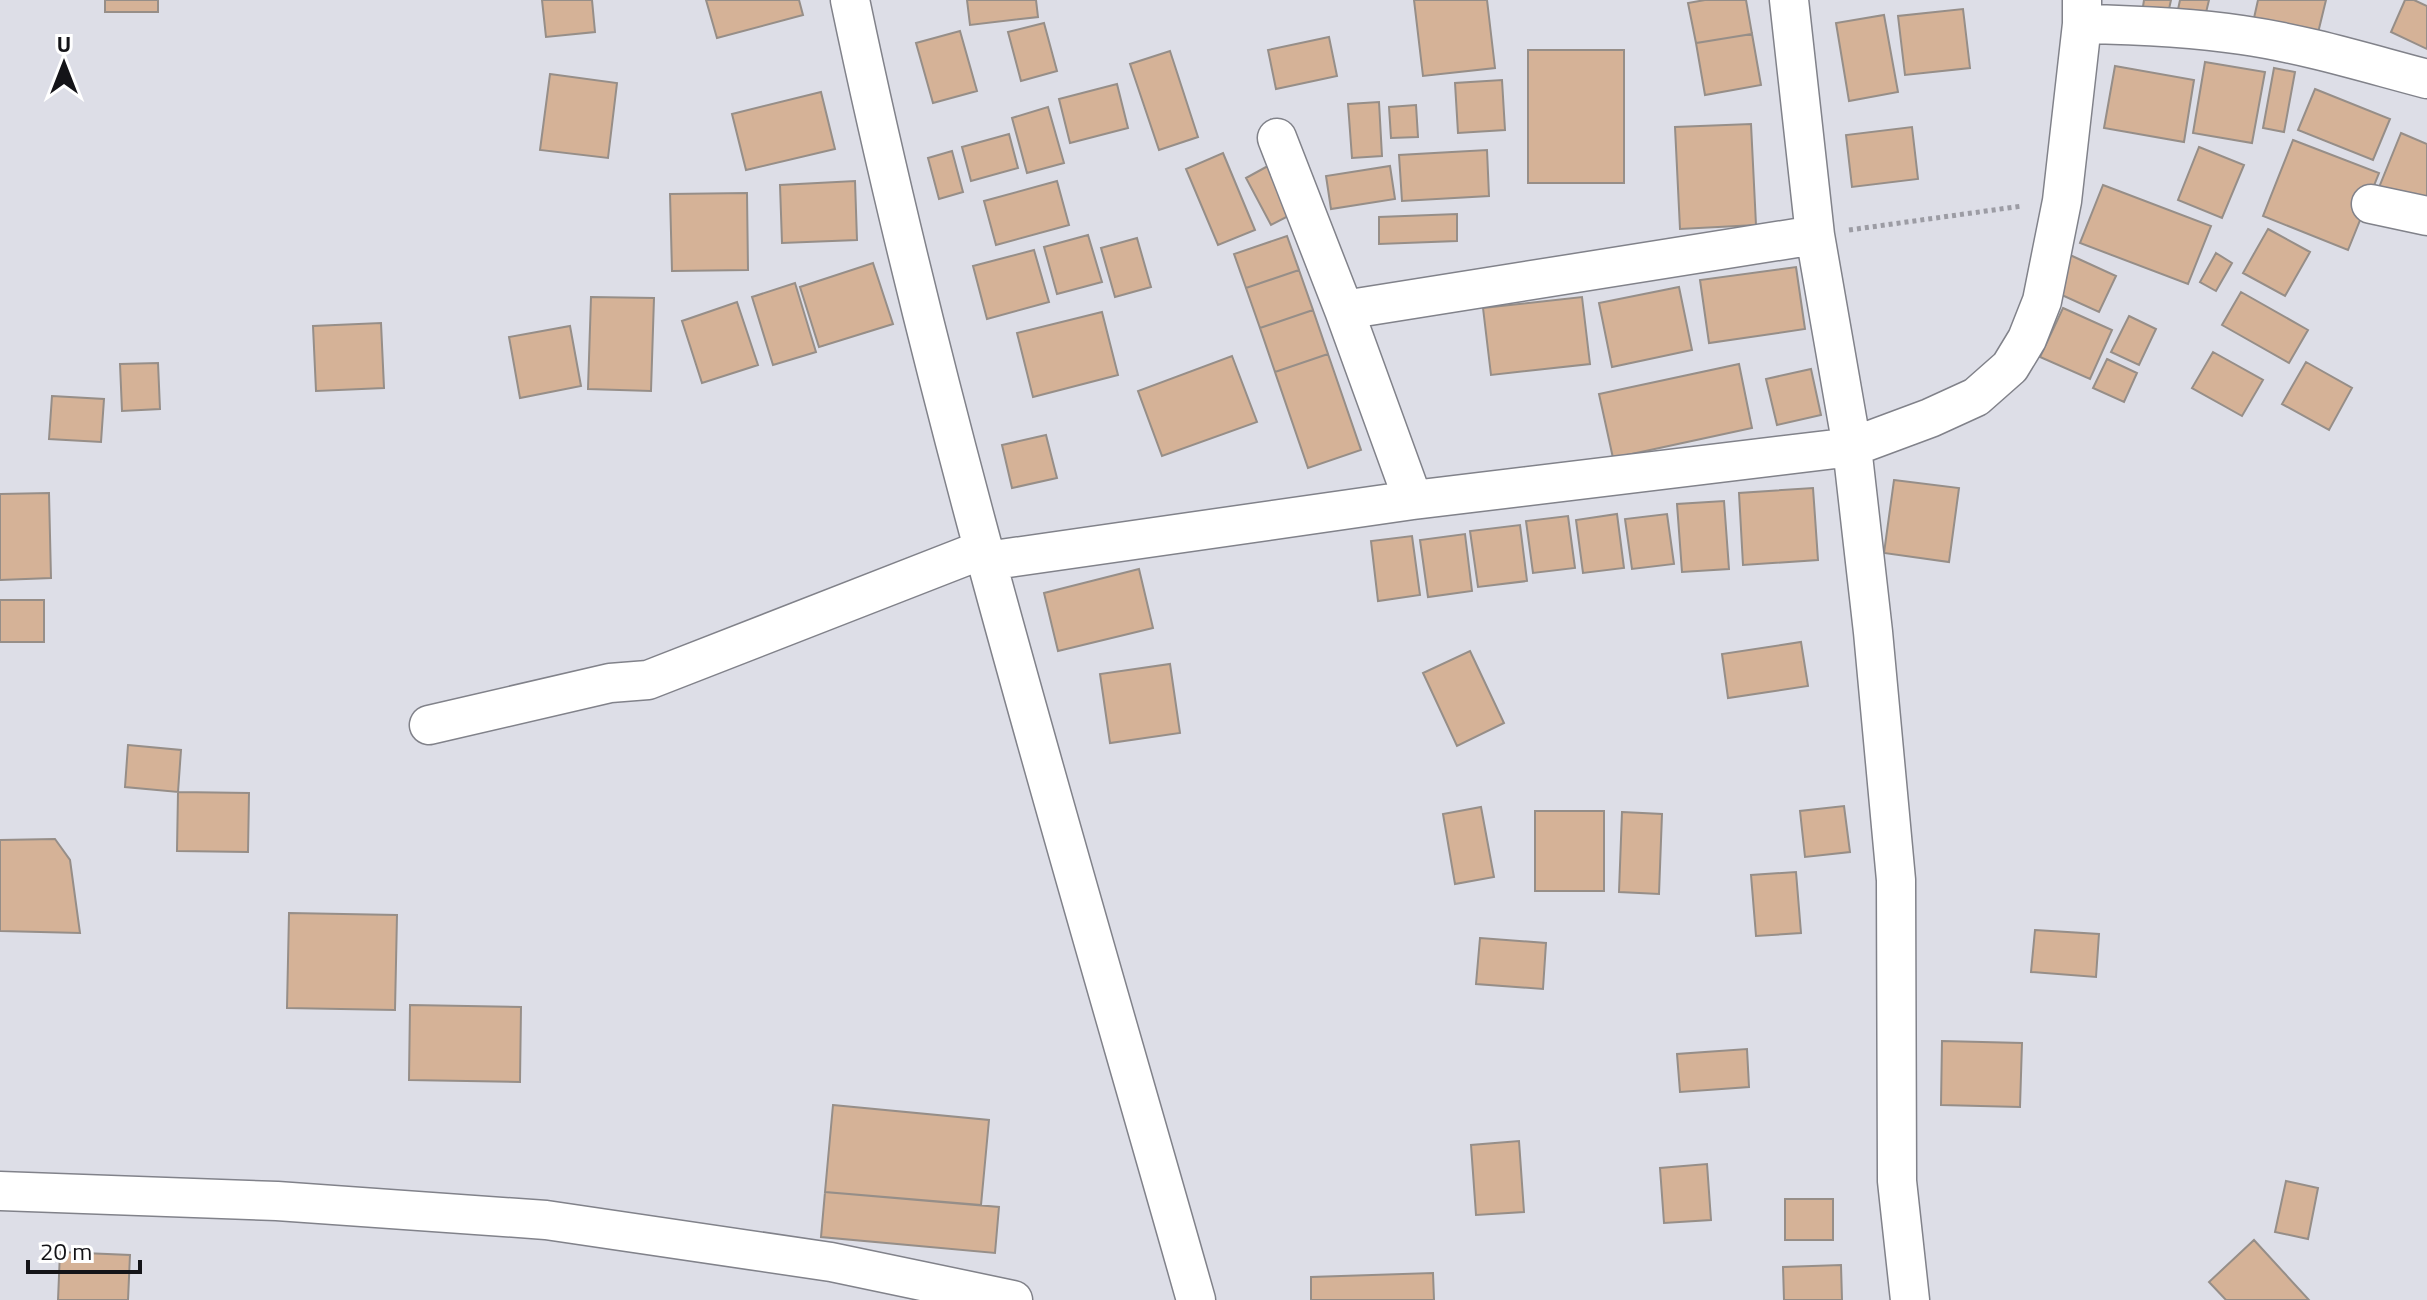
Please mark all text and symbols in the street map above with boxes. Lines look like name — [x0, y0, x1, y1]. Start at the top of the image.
north arrow — [24, 24, 104, 104]
text: U — [57, 27, 71, 61]
scale bar — [28, 1224, 140, 1274]
text: 20 m — [40, 1233, 92, 1269]

